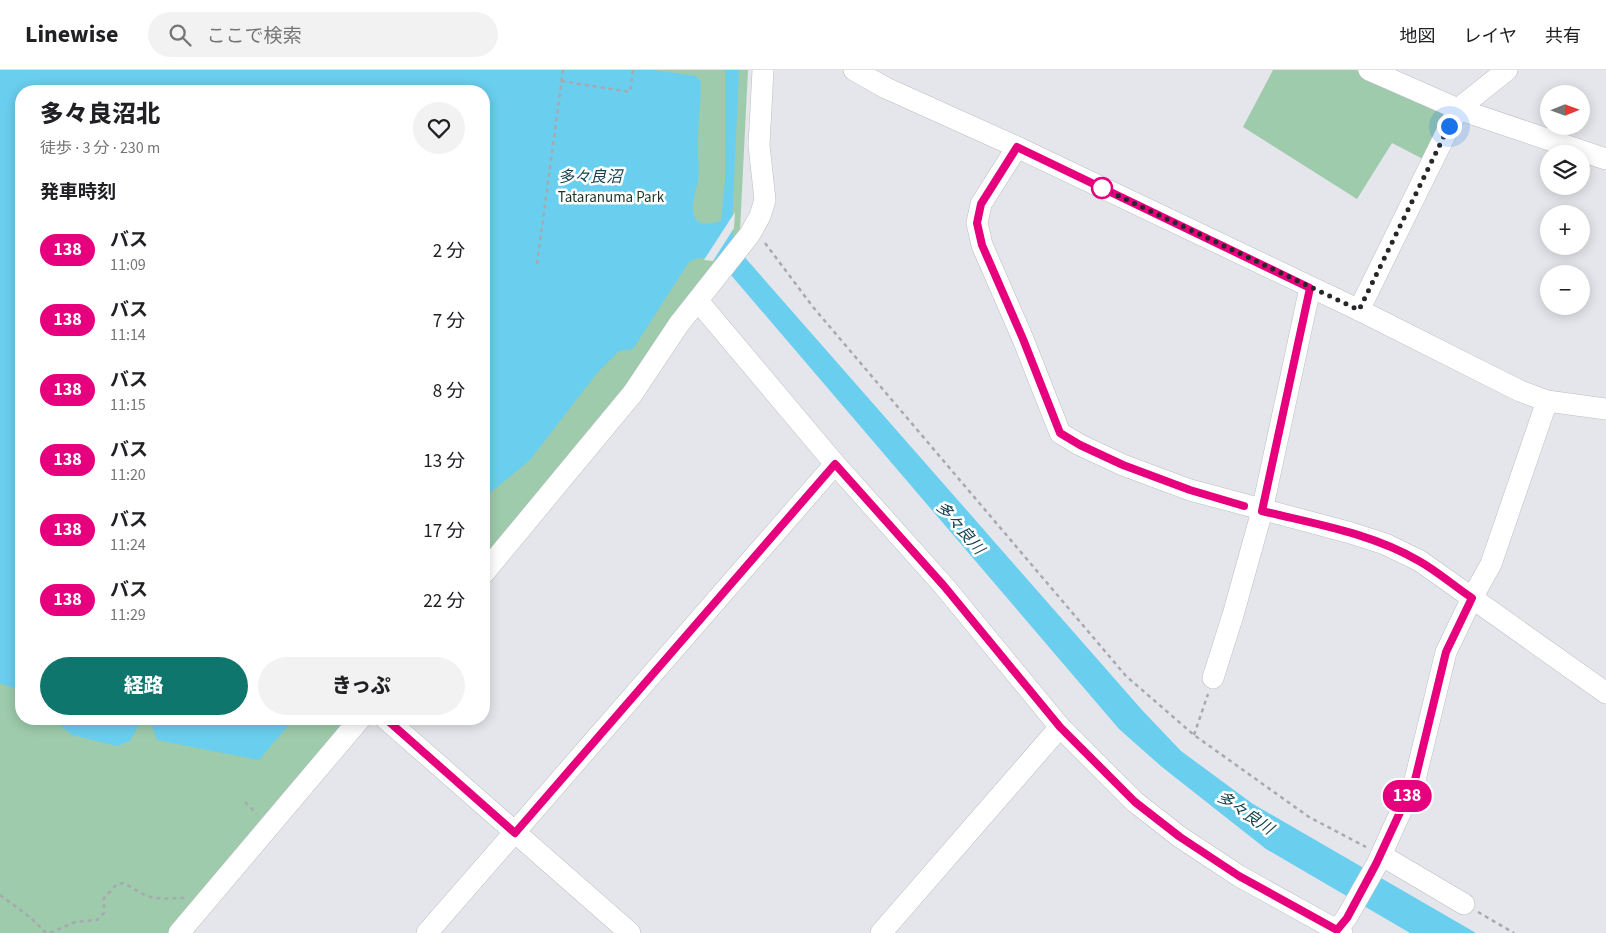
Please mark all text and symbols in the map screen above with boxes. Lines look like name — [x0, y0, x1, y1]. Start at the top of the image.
search box — [148, 12, 498, 57]
text: Linewise — [25, 17, 118, 52]
icon: search — [166, 21, 194, 49]
text: ここで検索 — [206, 23, 301, 50]
text: 地図 — [1400, 24, 1436, 49]
text: レイヤ — [1464, 24, 1517, 49]
text: 共有 — [1545, 24, 1581, 49]
north arrow — [1540, 85, 1590, 135]
map controls — [1540, 85, 1590, 315]
text: 多々良沼北 — [40, 97, 160, 132]
button: heart — [413, 102, 465, 154]
your location — [1437, 114, 1462, 139]
text: 徒歩 · 3 分 · 230 m — [40, 137, 160, 159]
button: layers — [1540, 145, 1590, 195]
water label: 多々良沼 — [558, 166, 624, 188]
unlabelled marker — [1091, 177, 1113, 199]
text: 発車時刻 — [40, 179, 116, 206]
park label: Tataranuma Park — [558, 187, 665, 208]
button: + — [1540, 205, 1590, 255]
text: バス — [110, 227, 148, 254]
text: 138 — [53, 237, 82, 262]
text: 2 分 — [433, 238, 465, 265]
text: 11:09 — [110, 254, 146, 276]
button: − — [1540, 265, 1590, 315]
text: バス — [110, 297, 148, 324]
text: 138 — [53, 307, 82, 332]
text: 7 分 — [433, 308, 465, 335]
text: 11:14 — [110, 324, 146, 346]
text: バス — [110, 367, 148, 394]
text: 138 — [53, 377, 82, 402]
text: 8 分 — [433, 378, 465, 405]
text: 11:15 — [110, 394, 146, 416]
text: バス — [110, 437, 148, 464]
text: 138 — [53, 447, 82, 472]
text: 13 分 — [423, 448, 465, 475]
text: 11:20 — [110, 464, 146, 486]
water label: 多々良川 — [931, 497, 991, 561]
text: バス — [110, 507, 148, 534]
text: 138 — [53, 517, 82, 542]
text: 17 分 — [423, 518, 465, 545]
text: 11:24 — [110, 534, 146, 556]
text: バス — [110, 577, 148, 604]
text: 138 — [53, 587, 82, 612]
text: 22 分 — [423, 588, 465, 615]
text: 11:29 — [110, 604, 146, 626]
button: 経路 — [40, 657, 248, 715]
button: きっぷ — [258, 657, 465, 715]
line badge: 138 — [1378, 780, 1436, 812]
text: 138 — [1393, 783, 1421, 808]
water label: 多々良川 — [1212, 786, 1279, 841]

